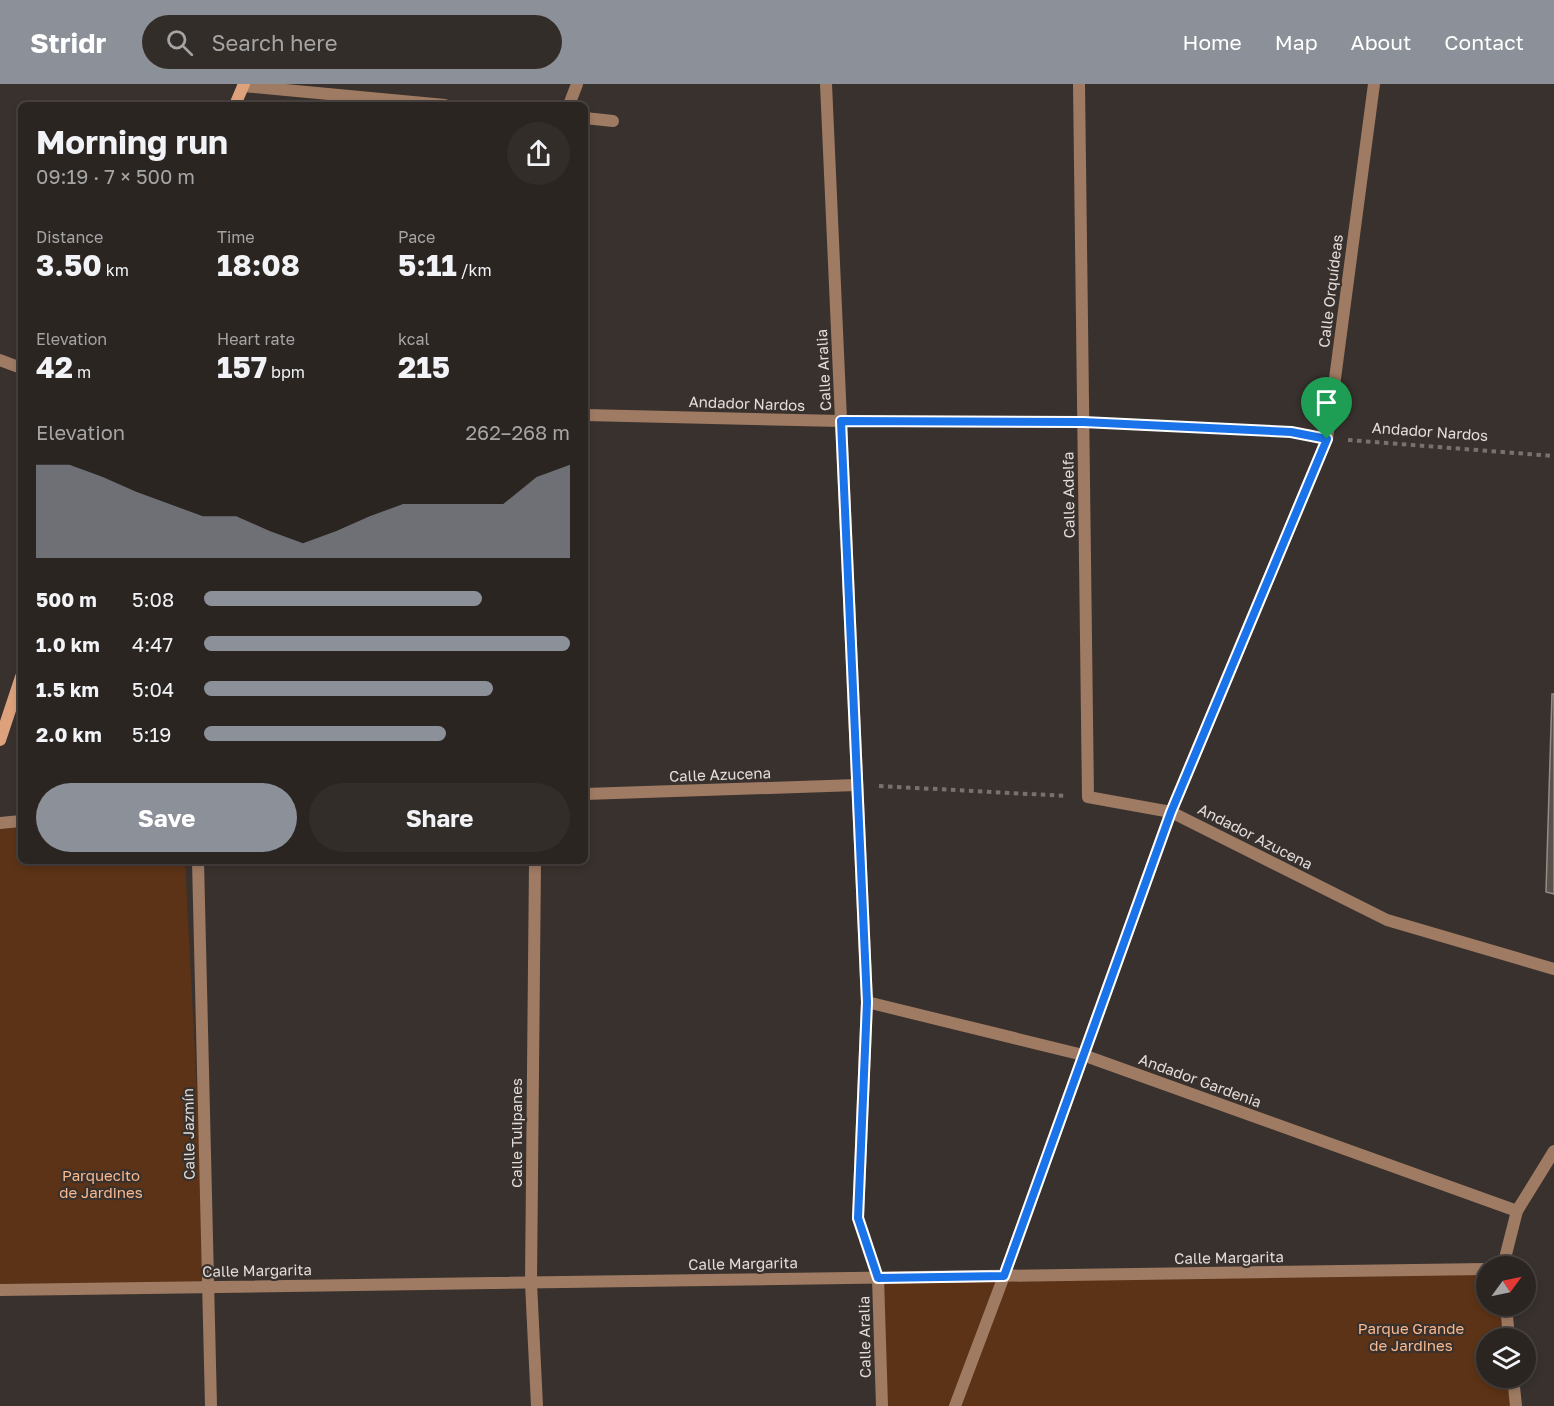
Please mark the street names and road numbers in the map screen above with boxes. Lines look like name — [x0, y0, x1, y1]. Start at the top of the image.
street label: Calle Orquídeas — [1314, 233, 1346, 349]
street label: Calle Aralia — [812, 329, 834, 412]
street label: Andador Nardos — [688, 392, 806, 414]
street label: Andador Nardos — [1371, 418, 1489, 444]
street label: Calle Adelfa — [1058, 452, 1078, 538]
street label: Calle Azucena — [669, 763, 771, 785]
street label: Andador Azucena — [1195, 799, 1316, 873]
street label: Andador Gardenia — [1137, 1050, 1264, 1111]
street label: Calle Tulipanes — [507, 1078, 525, 1188]
street label: Calle Jazmín — [178, 1088, 198, 1180]
street label: Calle Margarita — [1174, 1247, 1284, 1267]
street label: Calle Margarita — [688, 1253, 798, 1273]
street label: Calle Margarita — [202, 1260, 312, 1280]
street label: Calle Aralia — [854, 1296, 874, 1378]

